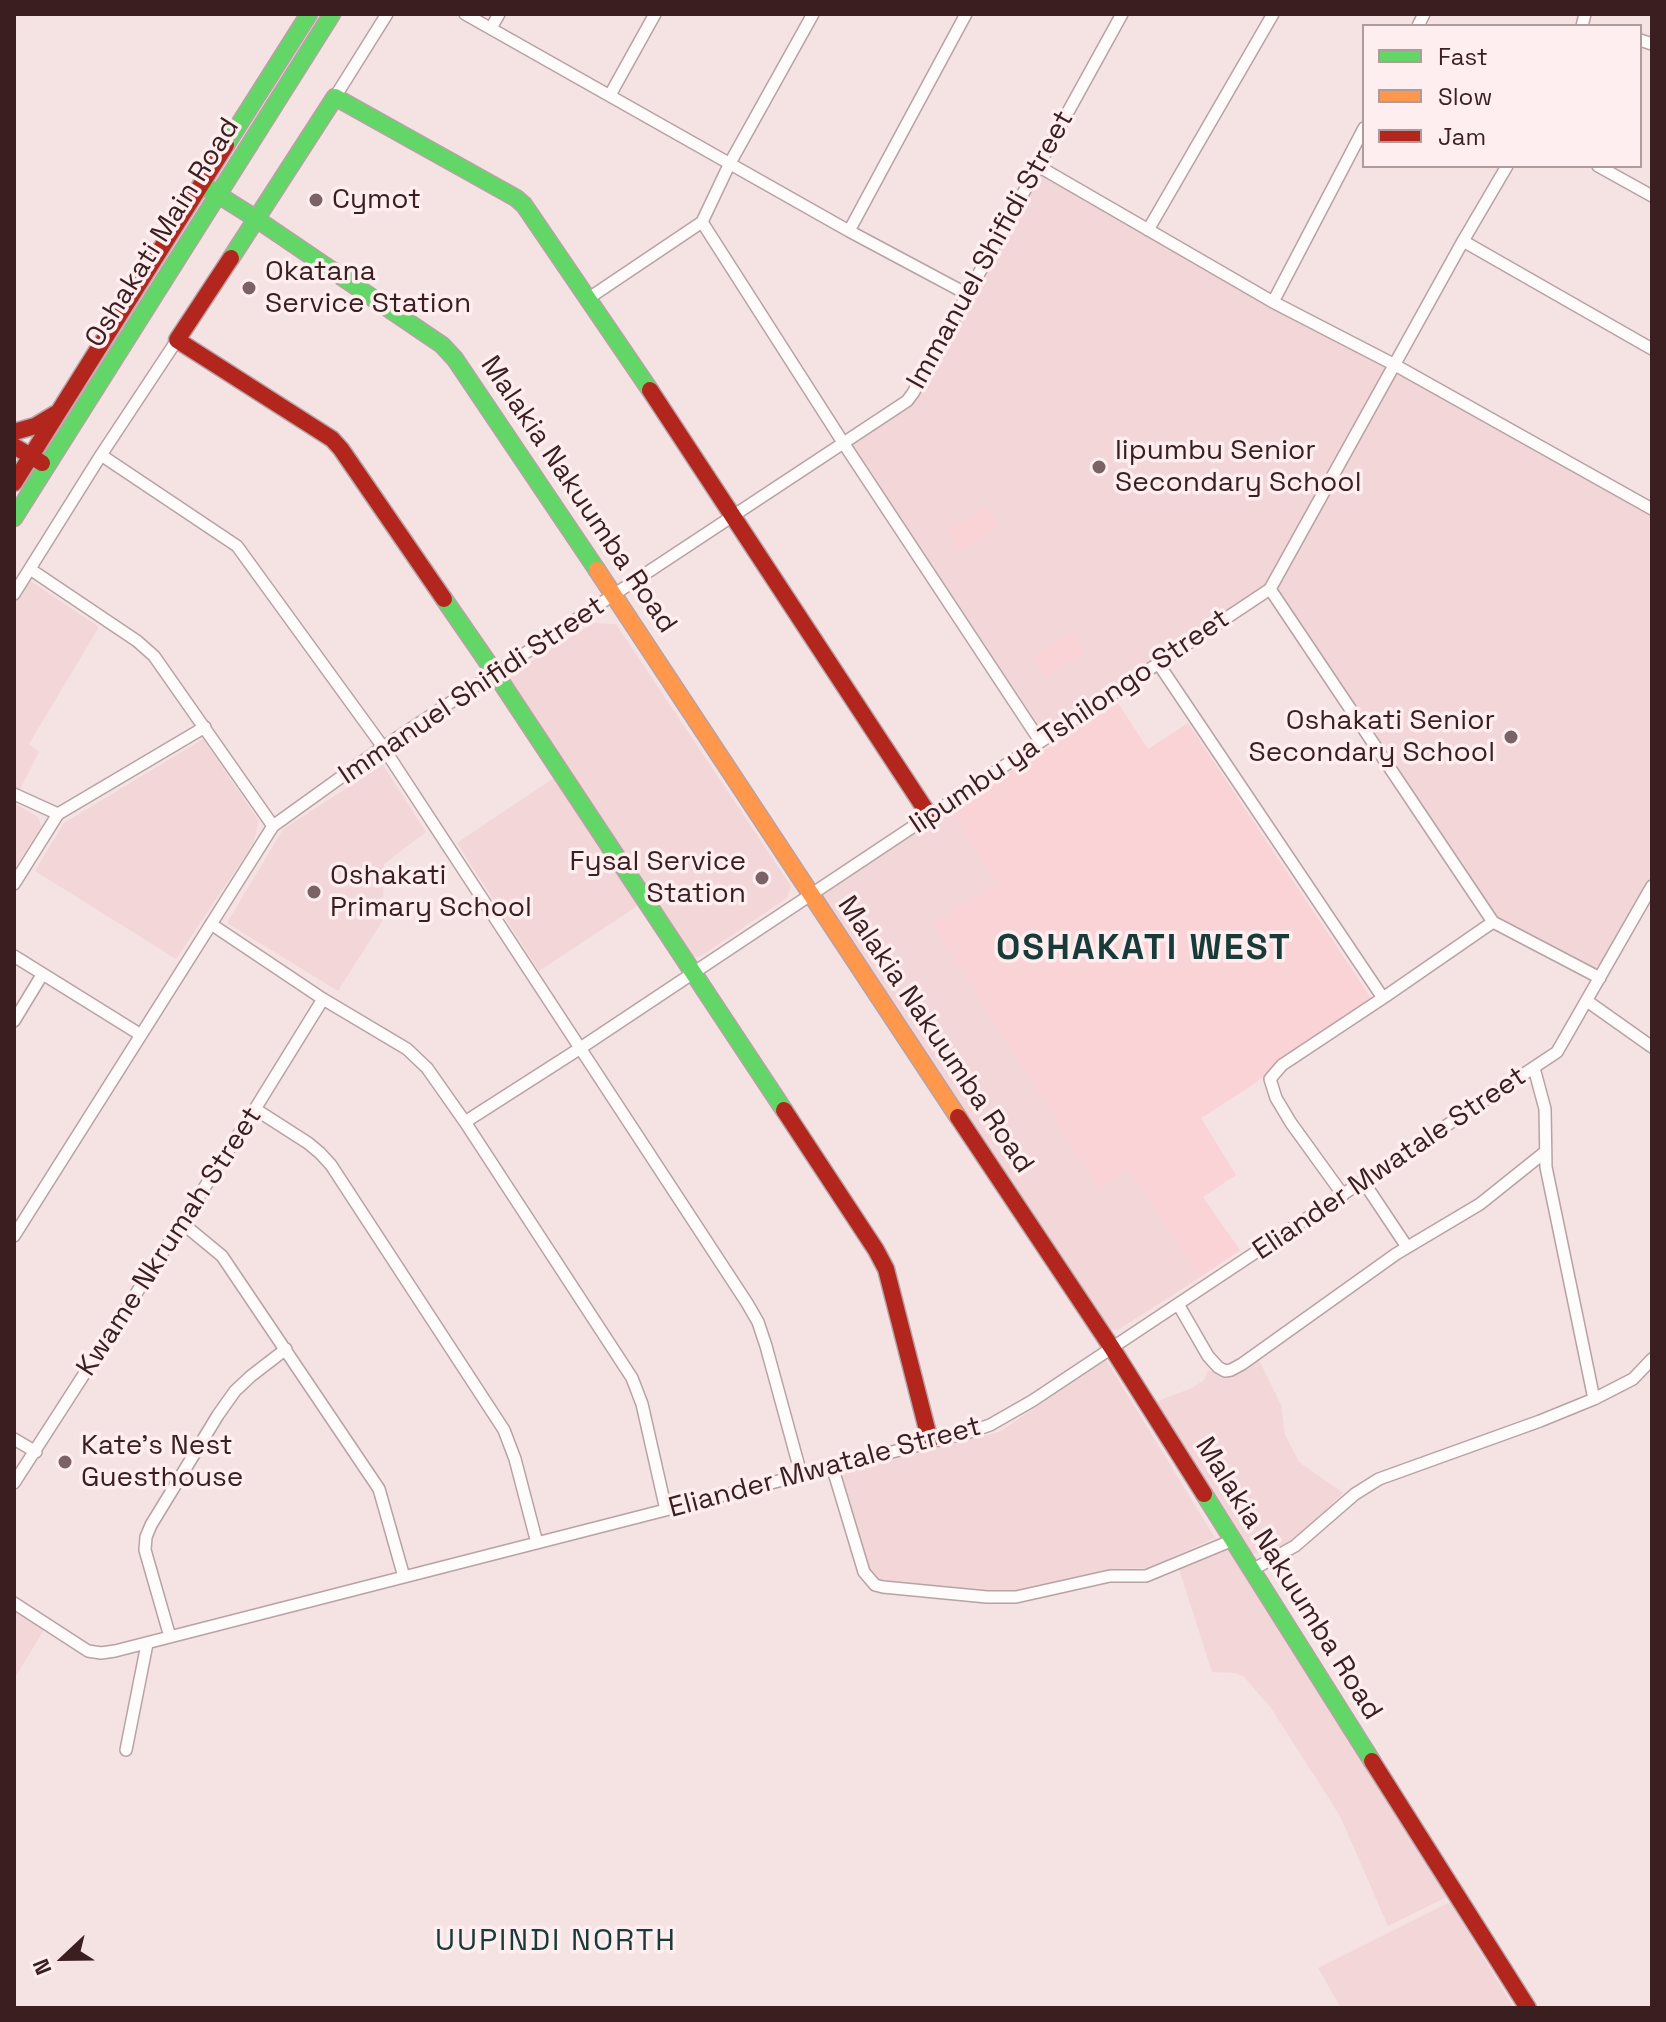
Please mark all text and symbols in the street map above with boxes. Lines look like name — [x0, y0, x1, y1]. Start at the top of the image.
legend — [1362, 24, 1642, 168]
text: Fast — [1438, 41, 1488, 72]
text: Slow — [1438, 81, 1492, 112]
street label: Immanuel Shifidi Street — [900, 105, 1082, 395]
street label: Oshakati Main Road — [79, 112, 247, 354]
text: Jam — [1438, 121, 1486, 152]
place label: Cymot — [332, 183, 421, 217]
marker: Cymot — [307, 191, 325, 209]
place label: Okatana Service Station — [265, 255, 471, 321]
marker: Okatana Service Station — [240, 279, 258, 297]
street label: Malakia Nakuumba Road — [473, 350, 683, 640]
place label: Iipumbu Senior Secondary School — [1115, 434, 1362, 500]
marker: Iipumbu Senior Secondary School — [1090, 458, 1108, 476]
street label: Immanuel Shifidi Street — [333, 589, 611, 793]
street label: Iipumbu ya Tshilongo Street — [904, 602, 1236, 842]
place label: Oshakati Senior Secondary School — [1248, 704, 1495, 770]
marker: Oshakati Senior Secondary School — [1502, 728, 1520, 746]
place label: Fysal Service Station — [569, 845, 746, 911]
place label: Oshakati Primary School — [330, 859, 532, 925]
marker: Fysal Service Station — [753, 869, 771, 887]
marker: Oshakati Primary School — [305, 883, 323, 901]
street label: Malakia Nakuumba Road — [830, 890, 1040, 1180]
district label: OSHAKATI WEST — [996, 927, 1292, 971]
street label: Eliander Mwatale Street — [1247, 1060, 1533, 1268]
street label: Kwame Nkrumah Street — [70, 1101, 270, 1383]
street label: Eliander Mwatale Street — [665, 1410, 985, 1526]
place label: Kate's Nest Guesthouse — [81, 1429, 243, 1495]
street label: Malakia Nakuumba Road — [1187, 1432, 1389, 1726]
marker: Kate's Nest Guesthouse — [56, 1453, 74, 1471]
north arrow — [24, 1918, 104, 1998]
district label: UUPINDI NORTH — [435, 1924, 677, 1960]
text: N — [26, 1955, 57, 1979]

